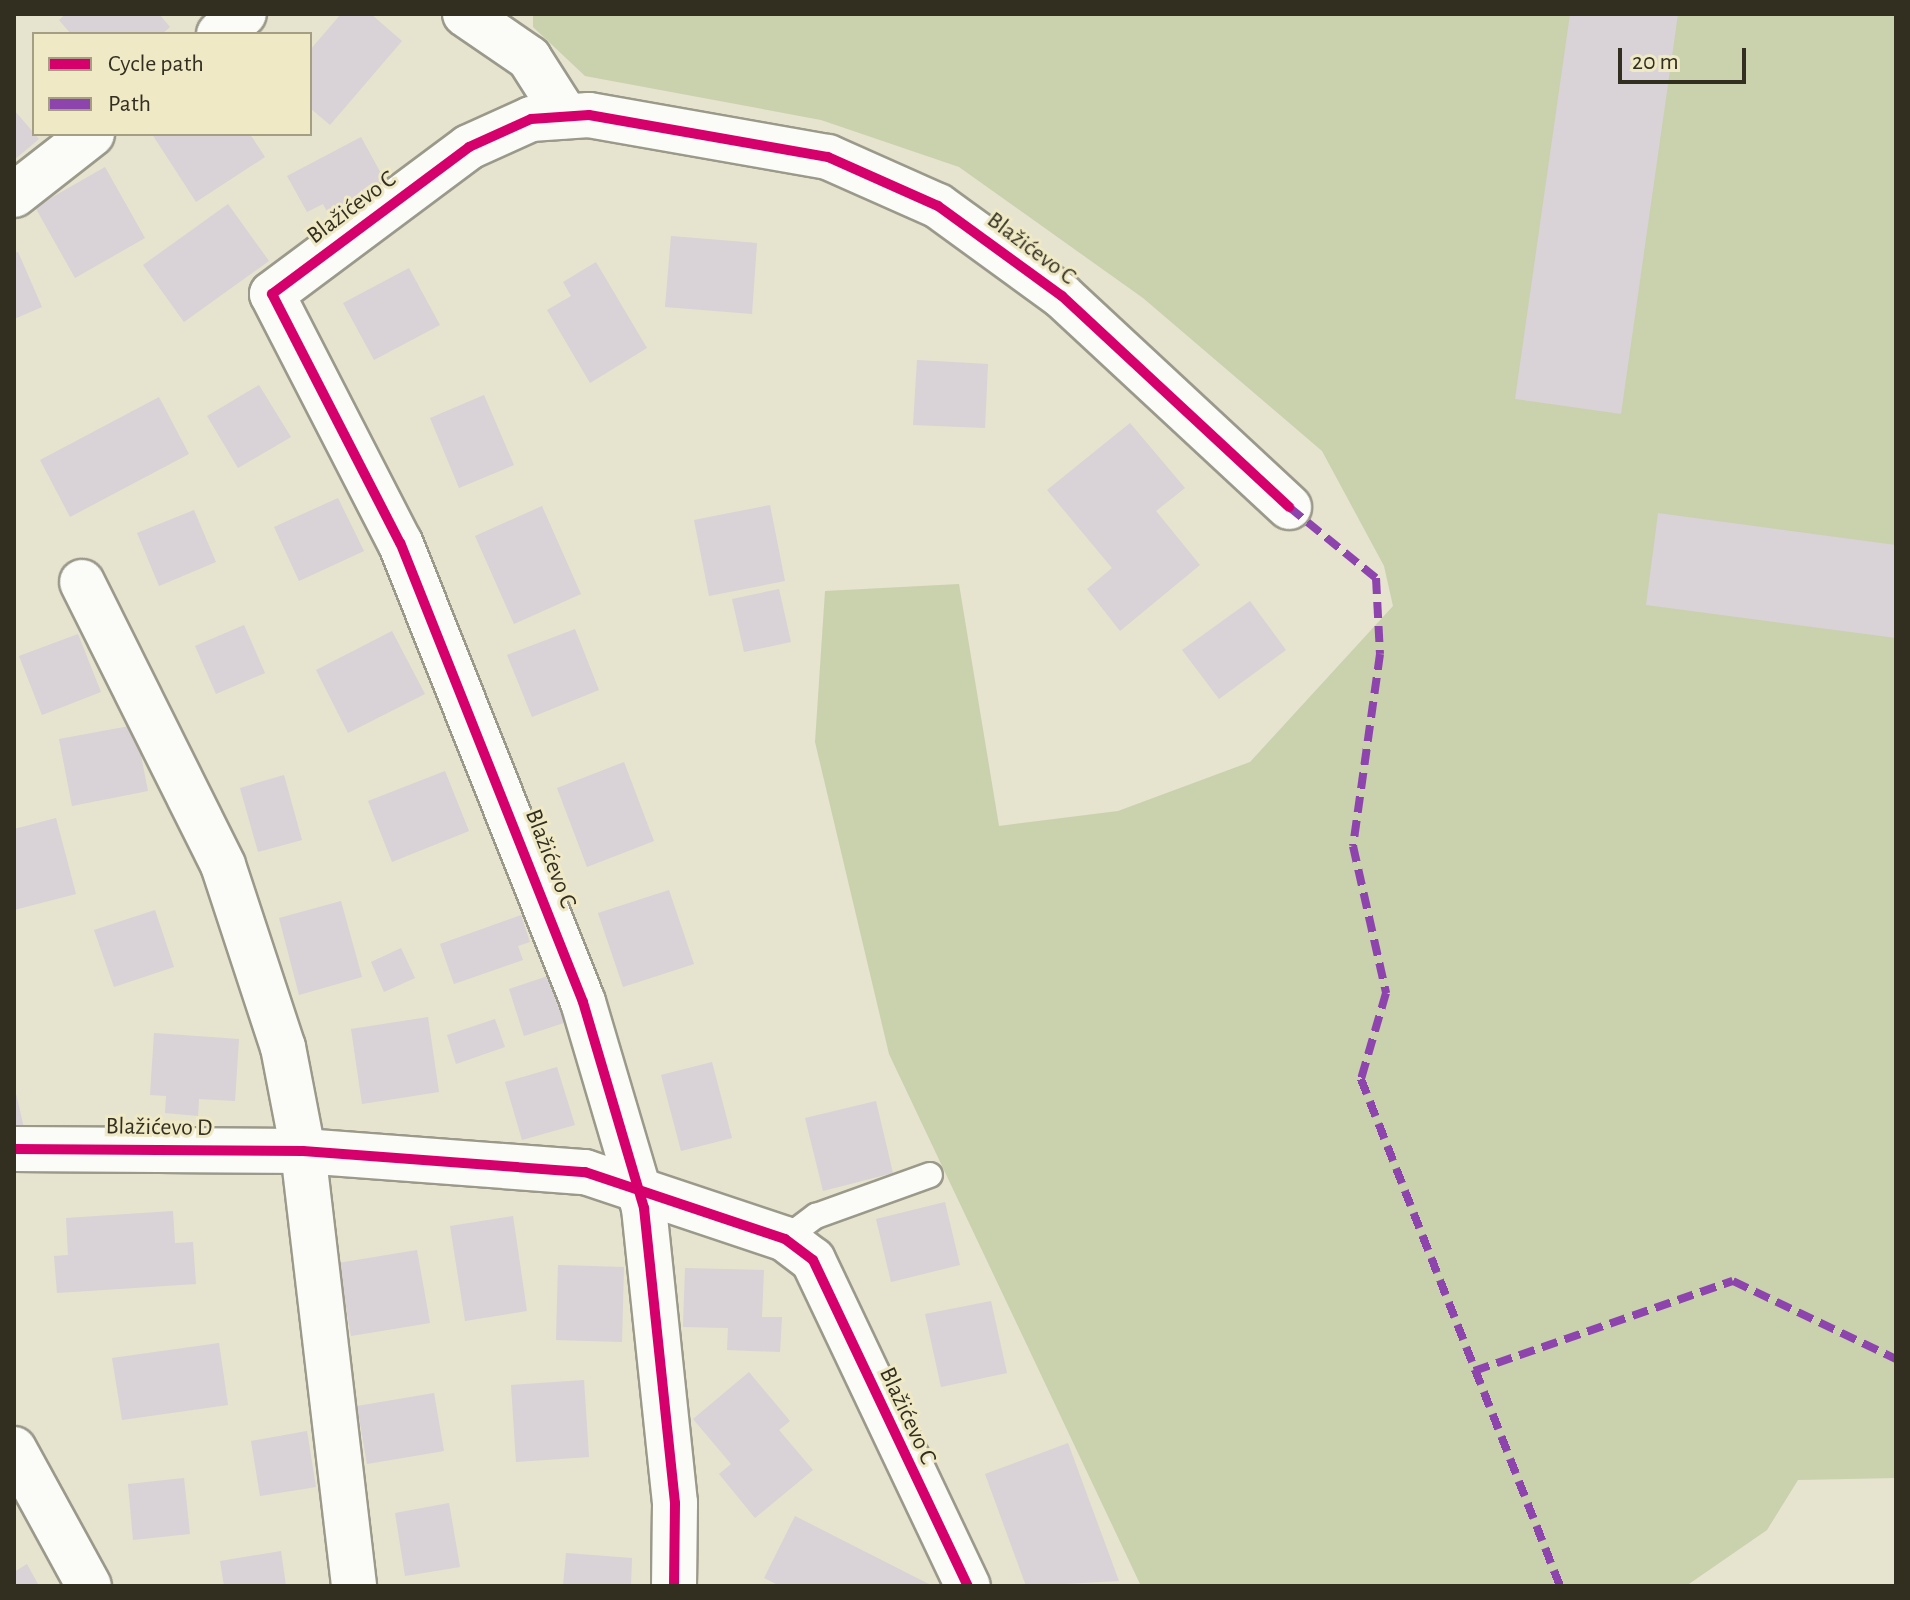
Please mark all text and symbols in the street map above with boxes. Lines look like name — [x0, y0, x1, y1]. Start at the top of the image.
legend — [32, 32, 312, 136]
scale bar — [1622, 32, 1750, 82]
text: 20 m — [1632, 50, 1679, 74]
text: Cycle path — [108, 52, 204, 76]
text: Path — [108, 92, 151, 116]
street label: Blažićevo C — [302, 165, 402, 251]
street label: Blažićevo C — [981, 206, 1081, 292]
street label: Blažićevo C — [518, 805, 582, 913]
street label: Blažićevo D — [105, 1113, 213, 1143]
street label: Blažićevo C — [872, 1363, 942, 1469]

